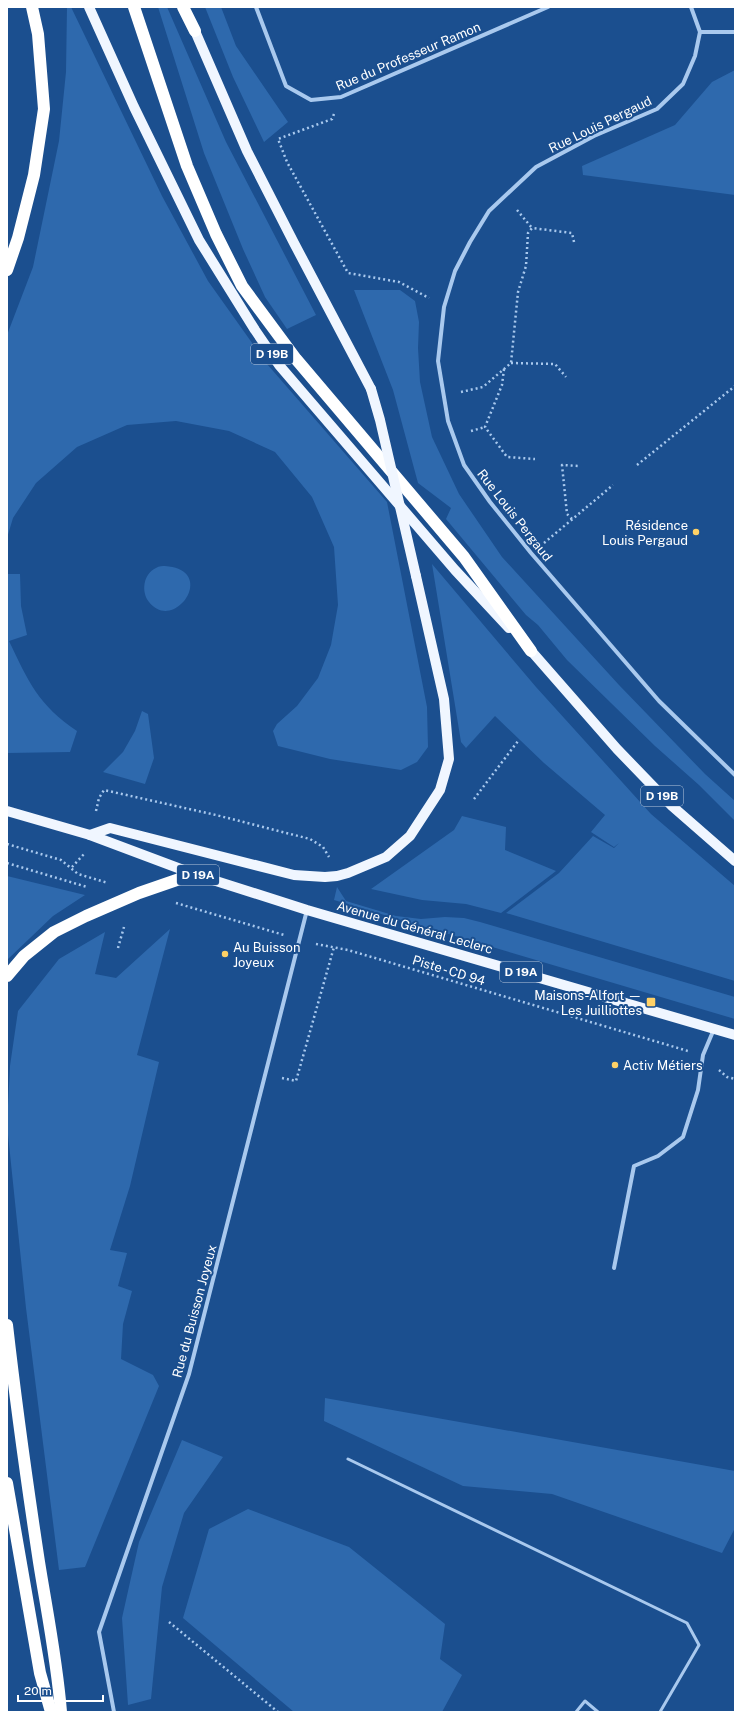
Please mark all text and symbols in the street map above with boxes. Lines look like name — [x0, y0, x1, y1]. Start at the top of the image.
street label: Rue du Professeur Ramon — [333, 19, 483, 94]
street label: Rue Louis Pergaud — [546, 93, 654, 156]
road number: D 19B — [251, 344, 293, 364]
street label: Rue Louis Pergaud — [474, 466, 555, 564]
place label: Résidence Louis Pergaud — [602, 518, 688, 548]
marker: Résidence Louis Pergaud — [691, 527, 701, 537]
road number: D 19B — [641, 786, 683, 806]
road number: D 19A — [177, 865, 219, 885]
street label: Avenue du Général Leclerc — [335, 898, 495, 957]
place label: Au Buisson Joyeux — [233, 940, 300, 970]
marker: Au Buisson Joyeux — [220, 949, 230, 959]
street label: Piste - CD 94 — [411, 952, 487, 989]
road number: D 19A — [500, 962, 542, 982]
place label: Maisons-Alfort — Les Juilliottes — [534, 988, 642, 1018]
marker: Maisons-Alfort — Les Juilliottes — [645, 996, 657, 1008]
place label: Activ Métiers — [623, 1058, 703, 1073]
marker: Activ Métiers — [610, 1060, 620, 1070]
street label: Rue du Buisson Joyeux — [170, 1243, 219, 1379]
scale bar — [18, 1677, 103, 1703]
text: 20 m — [24, 1684, 52, 1698]

